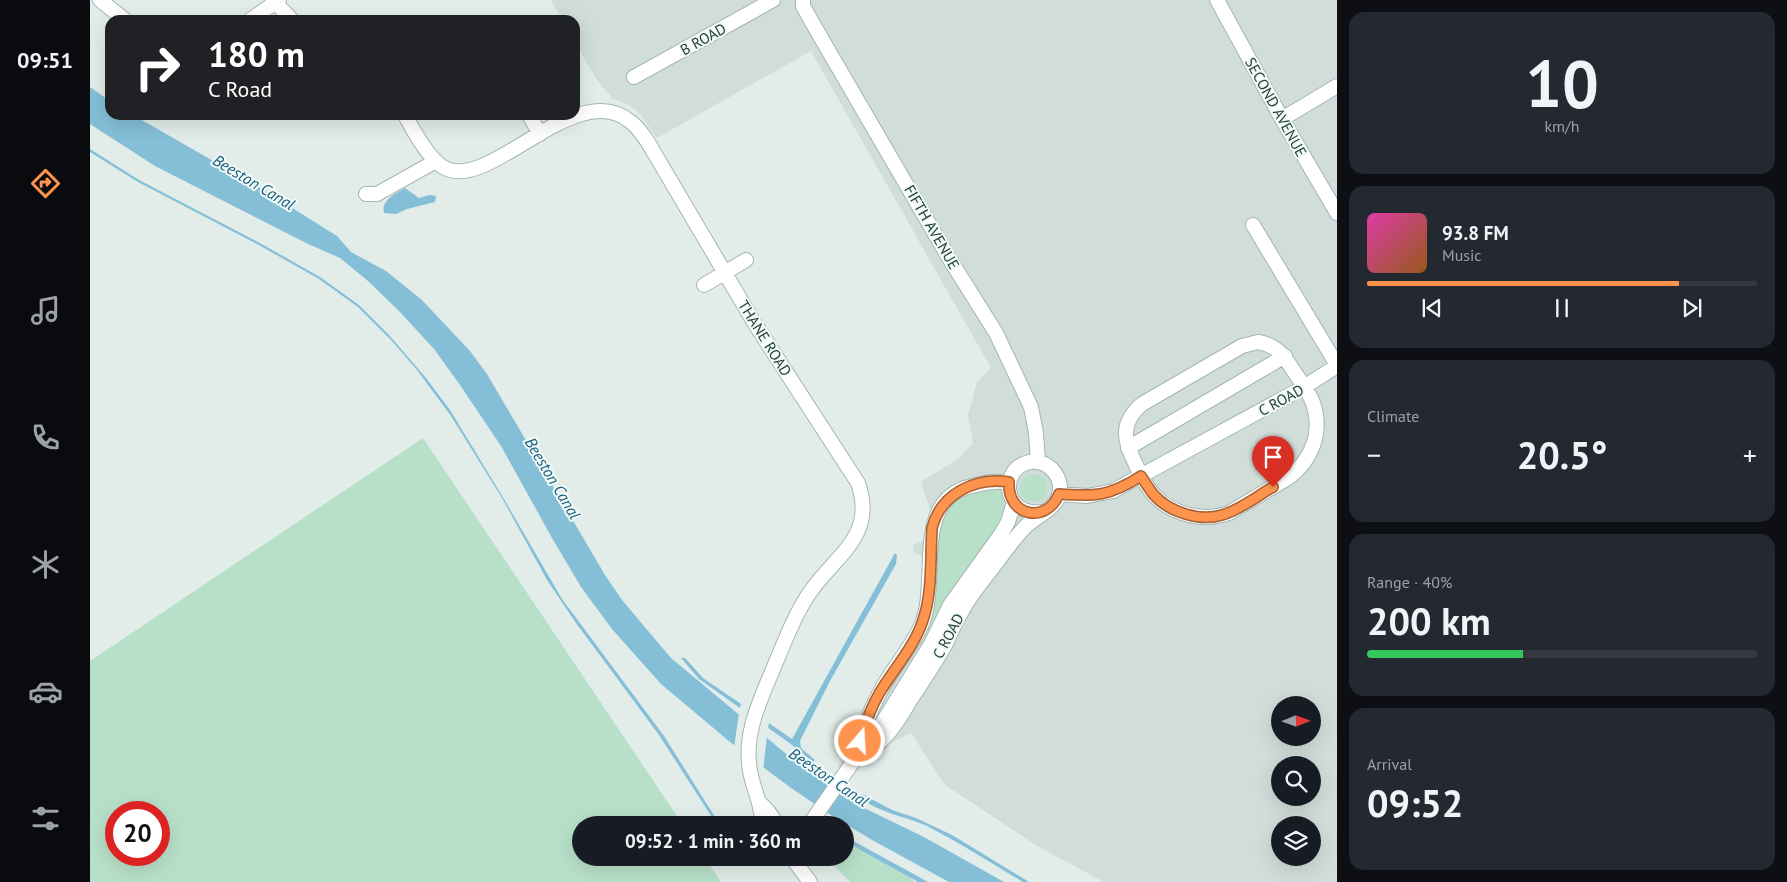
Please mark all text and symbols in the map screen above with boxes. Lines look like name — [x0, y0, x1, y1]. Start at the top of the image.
street label: B ROAD — [677, 19, 729, 59]
text: 180 m — [208, 31, 305, 77]
icon: right — [125, 35, 190, 100]
text: 10 — [1525, 41, 1599, 125]
text: 09:51 — [17, 46, 73, 74]
street label: SECOND AVENUE — [1241, 54, 1311, 160]
text: C Road — [208, 75, 272, 103]
text: km/h — [1544, 116, 1580, 136]
water label: Beeston Canal — [209, 150, 299, 215]
icon: directions — [28, 166, 63, 201]
street label: FIFTH AVENUE — [900, 181, 964, 273]
text: 93.8 FM — [1442, 221, 1509, 245]
text: Music — [1442, 245, 1482, 265]
icon: music — [28, 293, 63, 328]
icon: previous — [1418, 294, 1446, 322]
icon: pause — [1548, 294, 1576, 322]
icon: next — [1678, 294, 1706, 322]
street label: THANE ROAD — [734, 296, 796, 380]
street label: C ROAD — [1255, 380, 1307, 420]
text: Climate — [1367, 406, 1419, 426]
icon: phone — [28, 420, 63, 455]
text: 20.5° — [1517, 430, 1607, 479]
water label: Beeston Canal — [521, 433, 586, 523]
pin — [1252, 436, 1294, 487]
text: − — [1367, 436, 1381, 473]
text: + — [1743, 436, 1757, 473]
icon: arrive — [1259, 443, 1287, 471]
icon: climate — [28, 547, 63, 582]
text: Range · 40% — [1367, 572, 1452, 592]
text: 200 km — [1367, 596, 1491, 645]
street label: C ROAD — [928, 610, 968, 662]
icon: car — [28, 674, 63, 709]
north arrow — [1271, 696, 1321, 746]
map controls — [1271, 696, 1321, 866]
position arrow — [833, 714, 885, 766]
water label: Beeston Canal — [785, 743, 873, 811]
text: Arrival — [1367, 754, 1412, 774]
button: search — [1271, 756, 1321, 806]
text: 09:52 — [1367, 778, 1463, 827]
icon: filters — [28, 801, 63, 836]
speed limit sign: 20 — [105, 801, 170, 866]
button: layers — [1271, 816, 1321, 866]
text: 09:52 · 1 min · 360 m — [625, 829, 801, 853]

